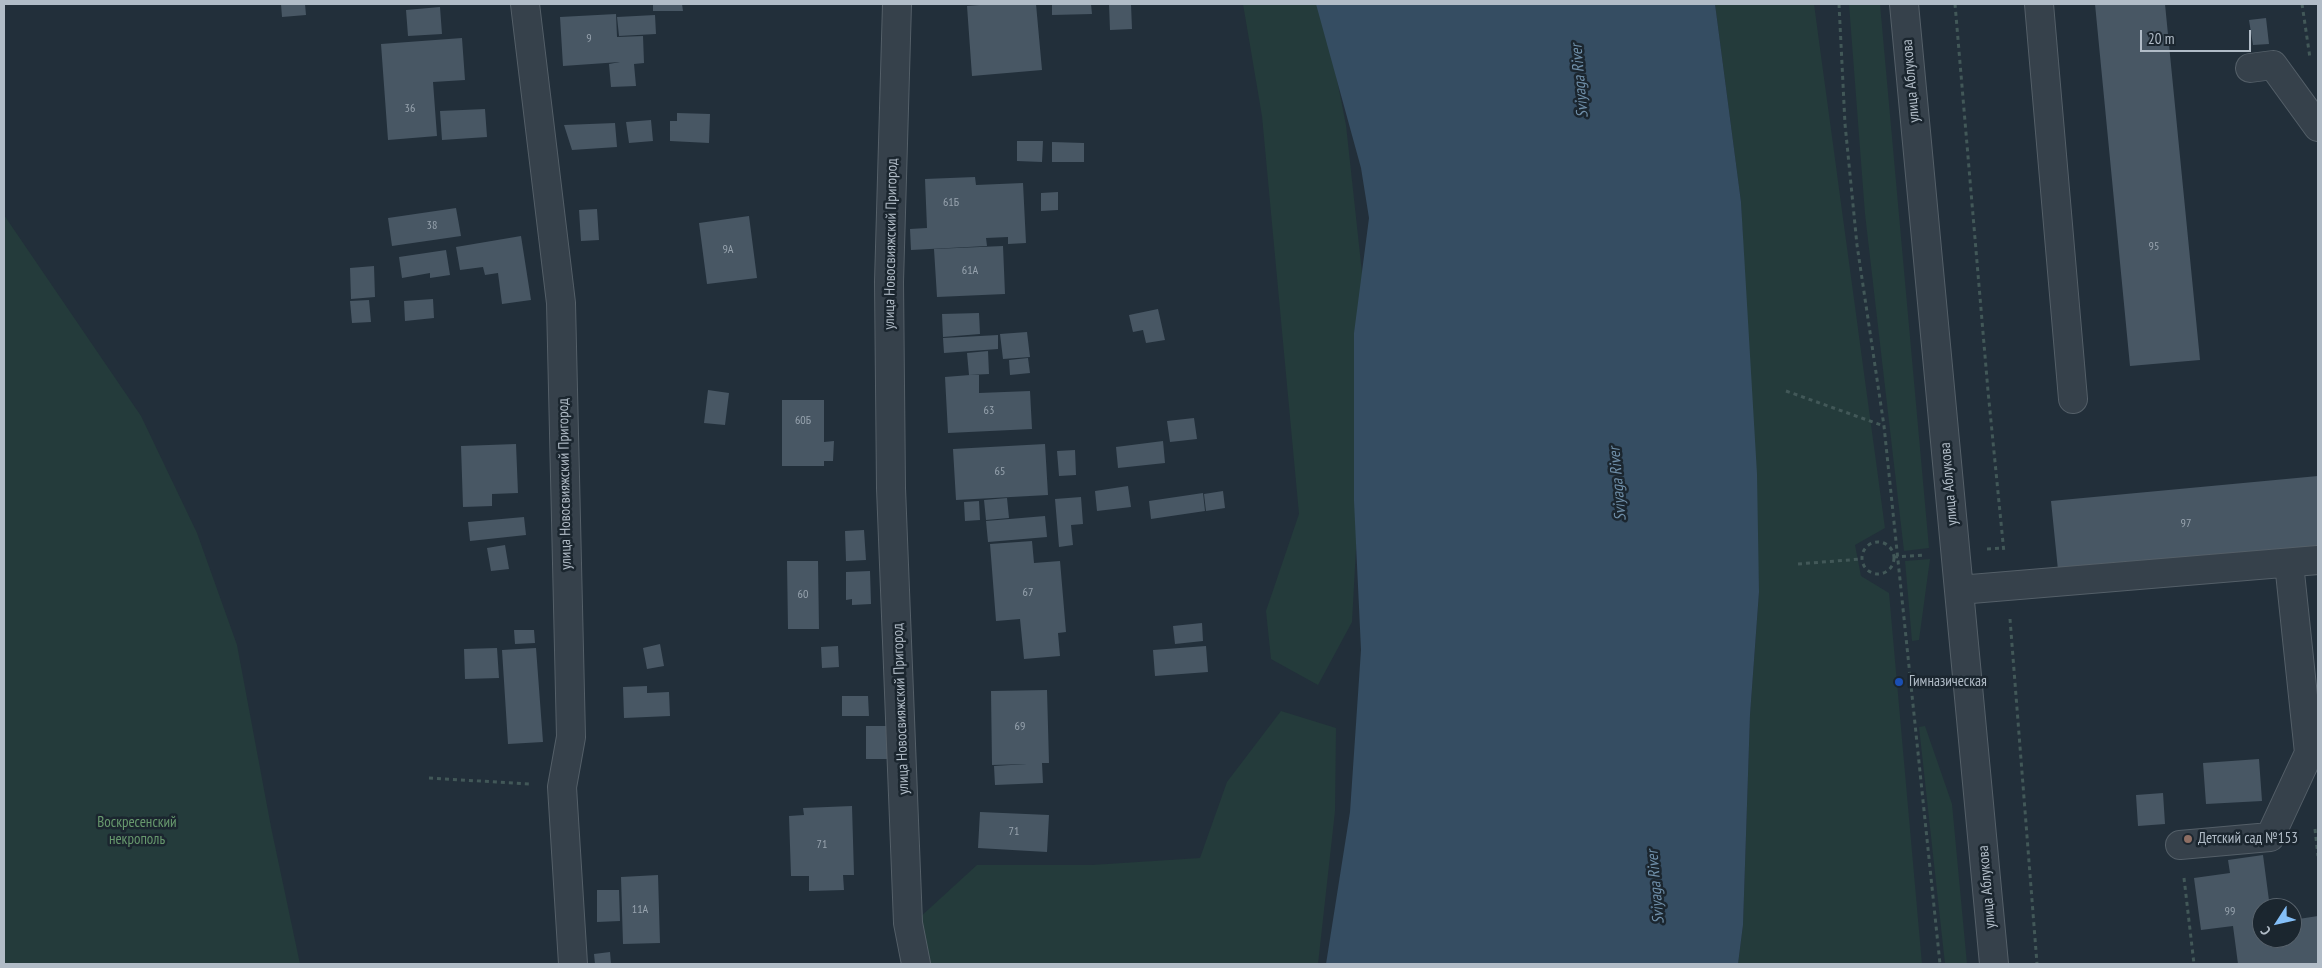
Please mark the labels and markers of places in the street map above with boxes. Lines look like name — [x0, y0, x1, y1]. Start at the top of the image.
place label: Гимназическая — [1909, 673, 1987, 691]
marker: Гимназическая — [1893, 676, 1905, 688]
place label: Детский сад №153 — [2198, 830, 2298, 848]
marker: Детский сад №153 — [2182, 833, 2194, 845]

